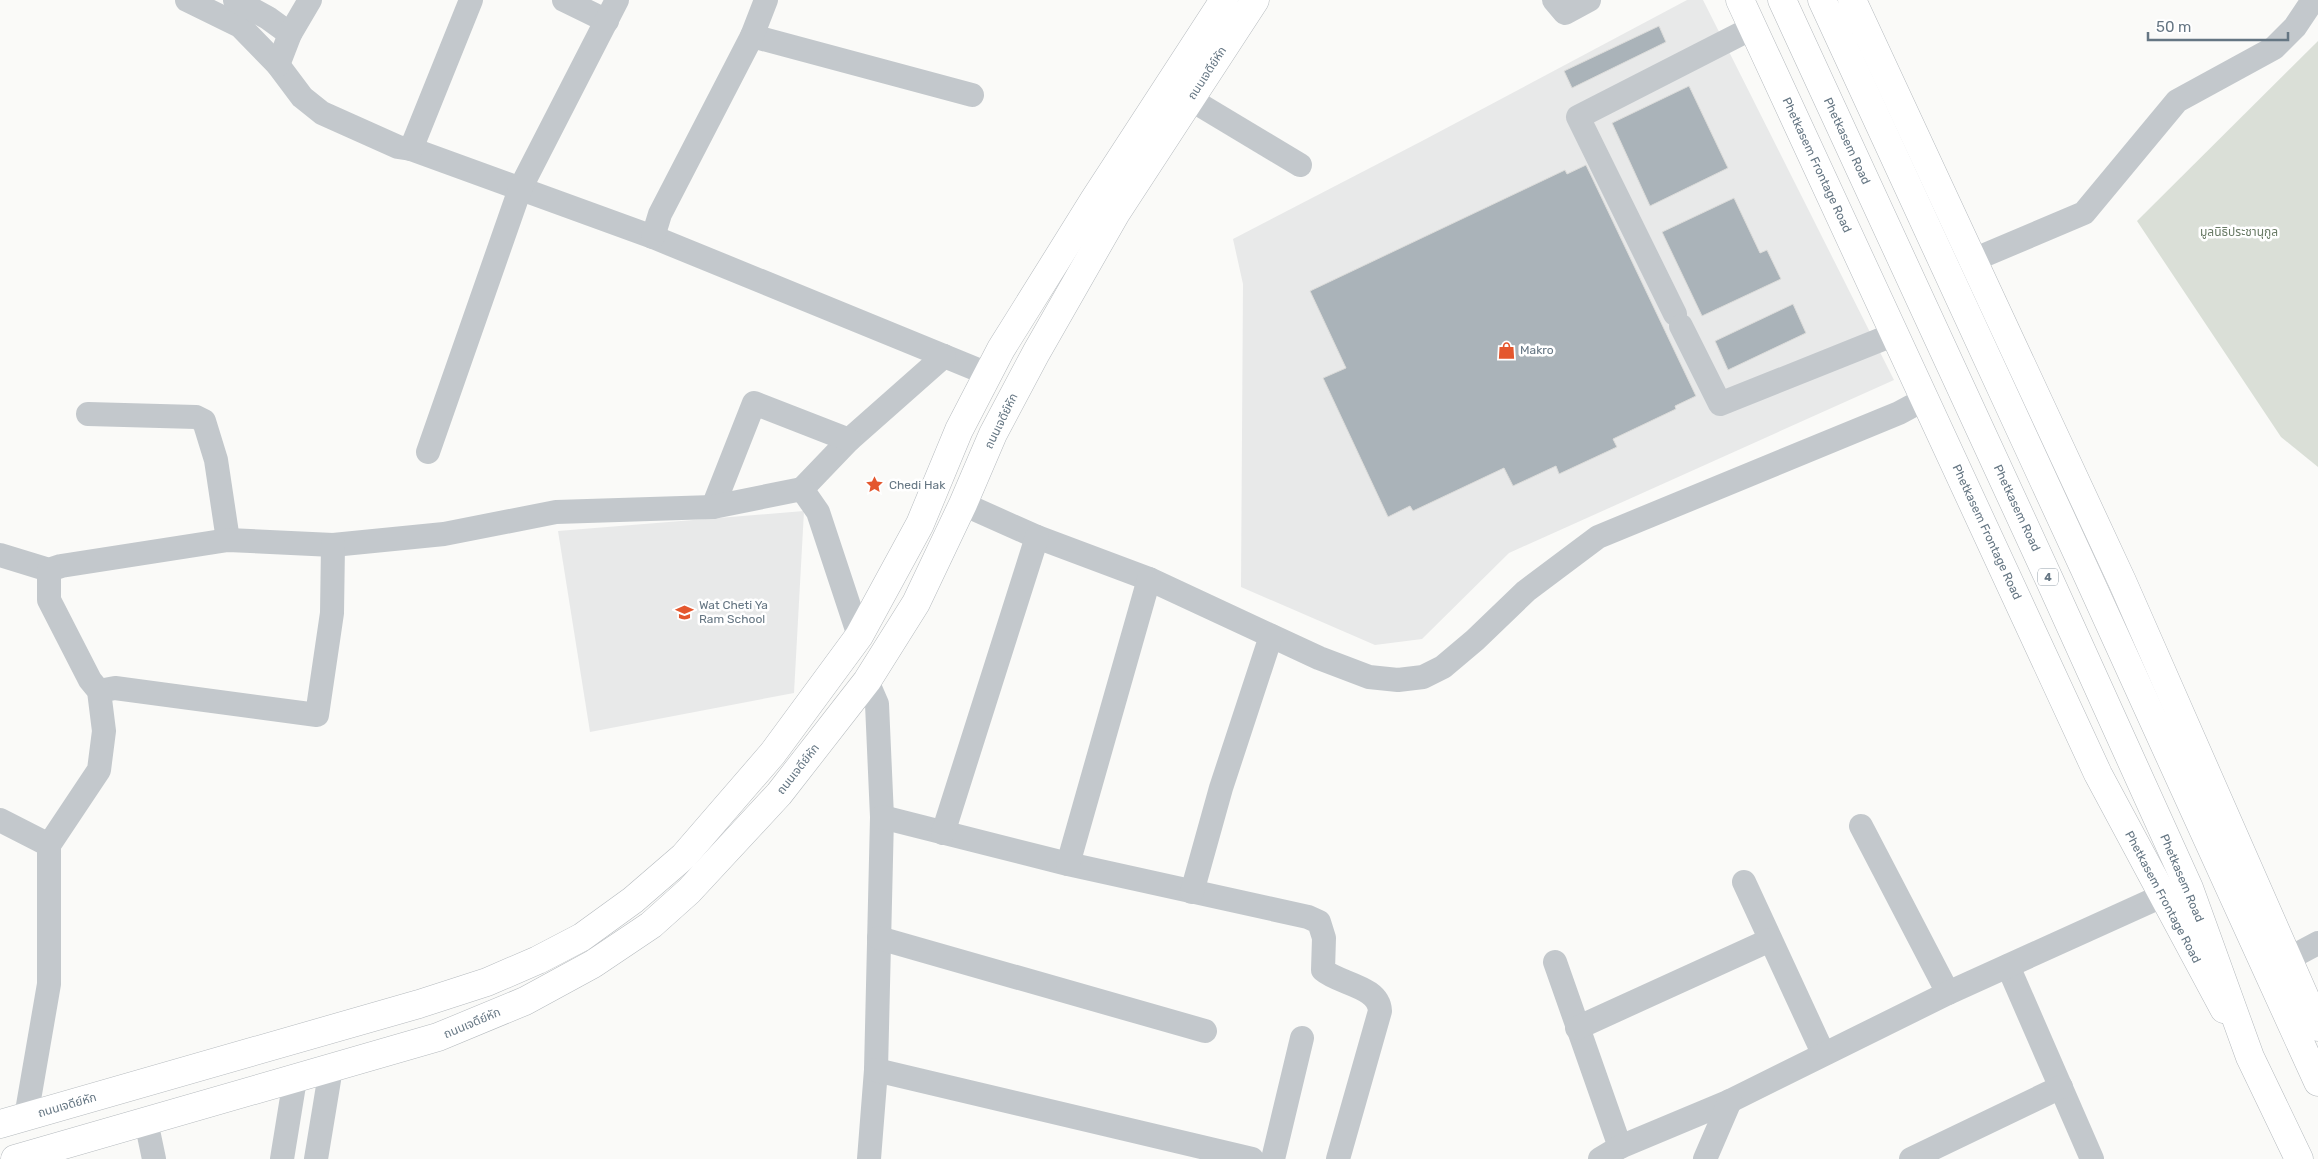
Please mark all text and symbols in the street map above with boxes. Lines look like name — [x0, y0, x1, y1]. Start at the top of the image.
scale bar — [2148, 10, 2288, 42]
text: 50 m — [2156, 18, 2191, 36]
street label: ถนนเจดีย์หัก — [1185, 44, 1229, 102]
street label: Phetkasem Frontage Road — [1779, 95, 1855, 235]
street label: Phetkasem Road — [1821, 95, 1873, 187]
park label: มูลนิธิประชานุกูล — [2200, 225, 2278, 239]
shop icon: Makro — [1496, 340, 1516, 360]
place label: Makro — [1520, 343, 1554, 357]
street label: ถนนเจดีย์หัก — [981, 391, 1021, 451]
street label: Phetkasem Frontage Road — [1949, 462, 2025, 602]
street label: Phetkasem Road — [1991, 462, 2043, 554]
place icon: Chedi Hak — [865, 475, 885, 495]
place label: Chedi Hak — [889, 478, 946, 492]
road number: 4 — [2038, 568, 2058, 586]
place label: Wat Cheti Ya Ram School — [699, 598, 768, 626]
school or university icon: Wat Cheti Ya Ram School — [675, 602, 695, 622]
street label: ถนนเจดีย์หัก — [774, 741, 822, 797]
street label: Phetkasem Frontage Road — [2122, 829, 2204, 965]
street label: Phetkasem Road — [2157, 832, 2207, 924]
street label: ถนนเจดีย์หัก — [442, 1005, 502, 1041]
street label: ถนนเจดีย์หัก — [36, 1090, 98, 1120]

